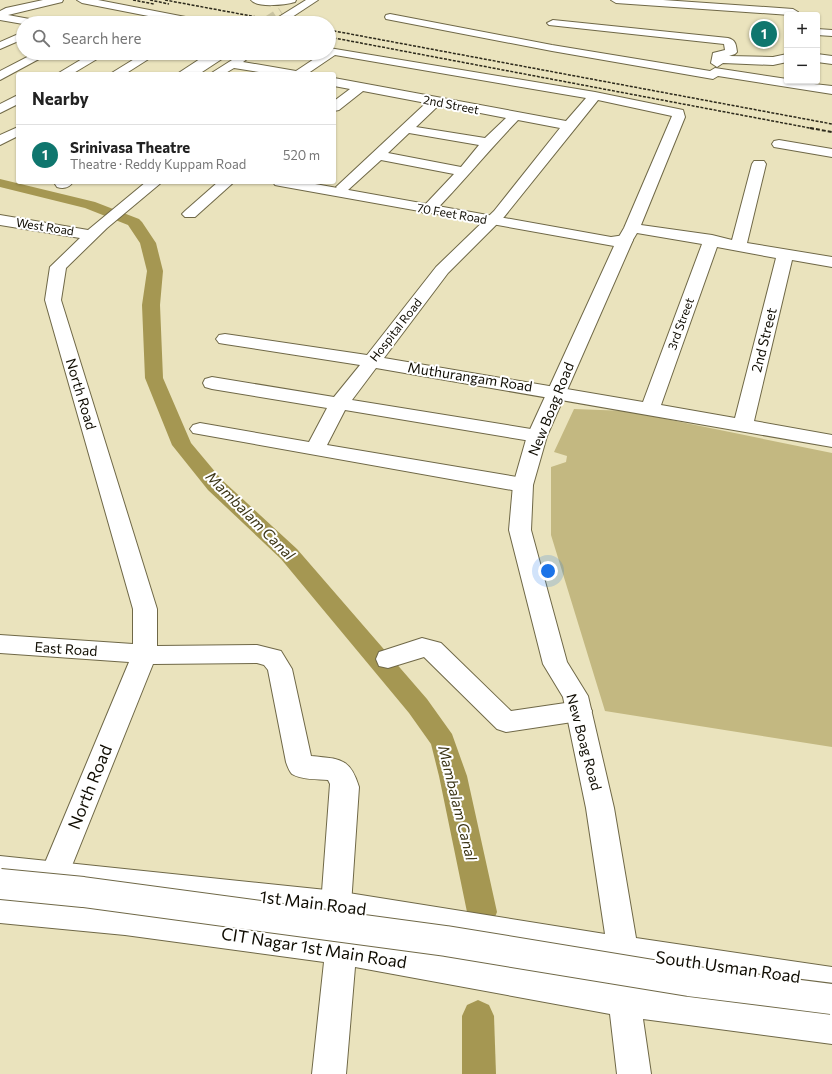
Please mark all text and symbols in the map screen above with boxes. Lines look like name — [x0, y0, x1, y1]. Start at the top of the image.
map controls — [784, 12, 820, 84]
button: + — [784, 12, 820, 48]
search box — [16, 16, 336, 60]
pin: 1 — [751, 19, 777, 49]
icon: search — [30, 27, 52, 49]
text: Search here — [62, 29, 141, 47]
button: − — [784, 48, 820, 84]
text: Nearby — [32, 88, 89, 109]
street label: 2nd Street — [422, 92, 480, 116]
text: Srinivasa Theatre — [70, 138, 190, 156]
text: 1 — [42, 147, 48, 163]
text: 520 m — [283, 147, 320, 163]
text: Theatre · Reddy Kuppam Road — [70, 156, 246, 172]
street label: 70 Feet Road — [416, 200, 488, 226]
street label: West Road — [15, 215, 75, 238]
street label: Hospital Road — [366, 295, 424, 364]
street label: 3rd Street — [664, 296, 696, 352]
street label: 2nd Street — [747, 305, 780, 374]
street label: North Road — [63, 356, 100, 432]
street label: Muthurangam Road — [407, 358, 534, 395]
street label: New Boag Road — [524, 360, 577, 458]
water label: Mambalam Canal — [203, 467, 300, 564]
your location — [538, 561, 558, 581]
street label: East Road — [34, 638, 98, 659]
street label: New Boag Road — [563, 692, 606, 792]
street label: North Road — [63, 741, 116, 832]
water label: Mambalam Canal — [435, 743, 481, 863]
street label: 1st Main Road — [259, 886, 368, 919]
street label: CIT Nagar 1st Main Road — [220, 922, 408, 973]
street label: South Usman Road — [654, 946, 802, 987]

